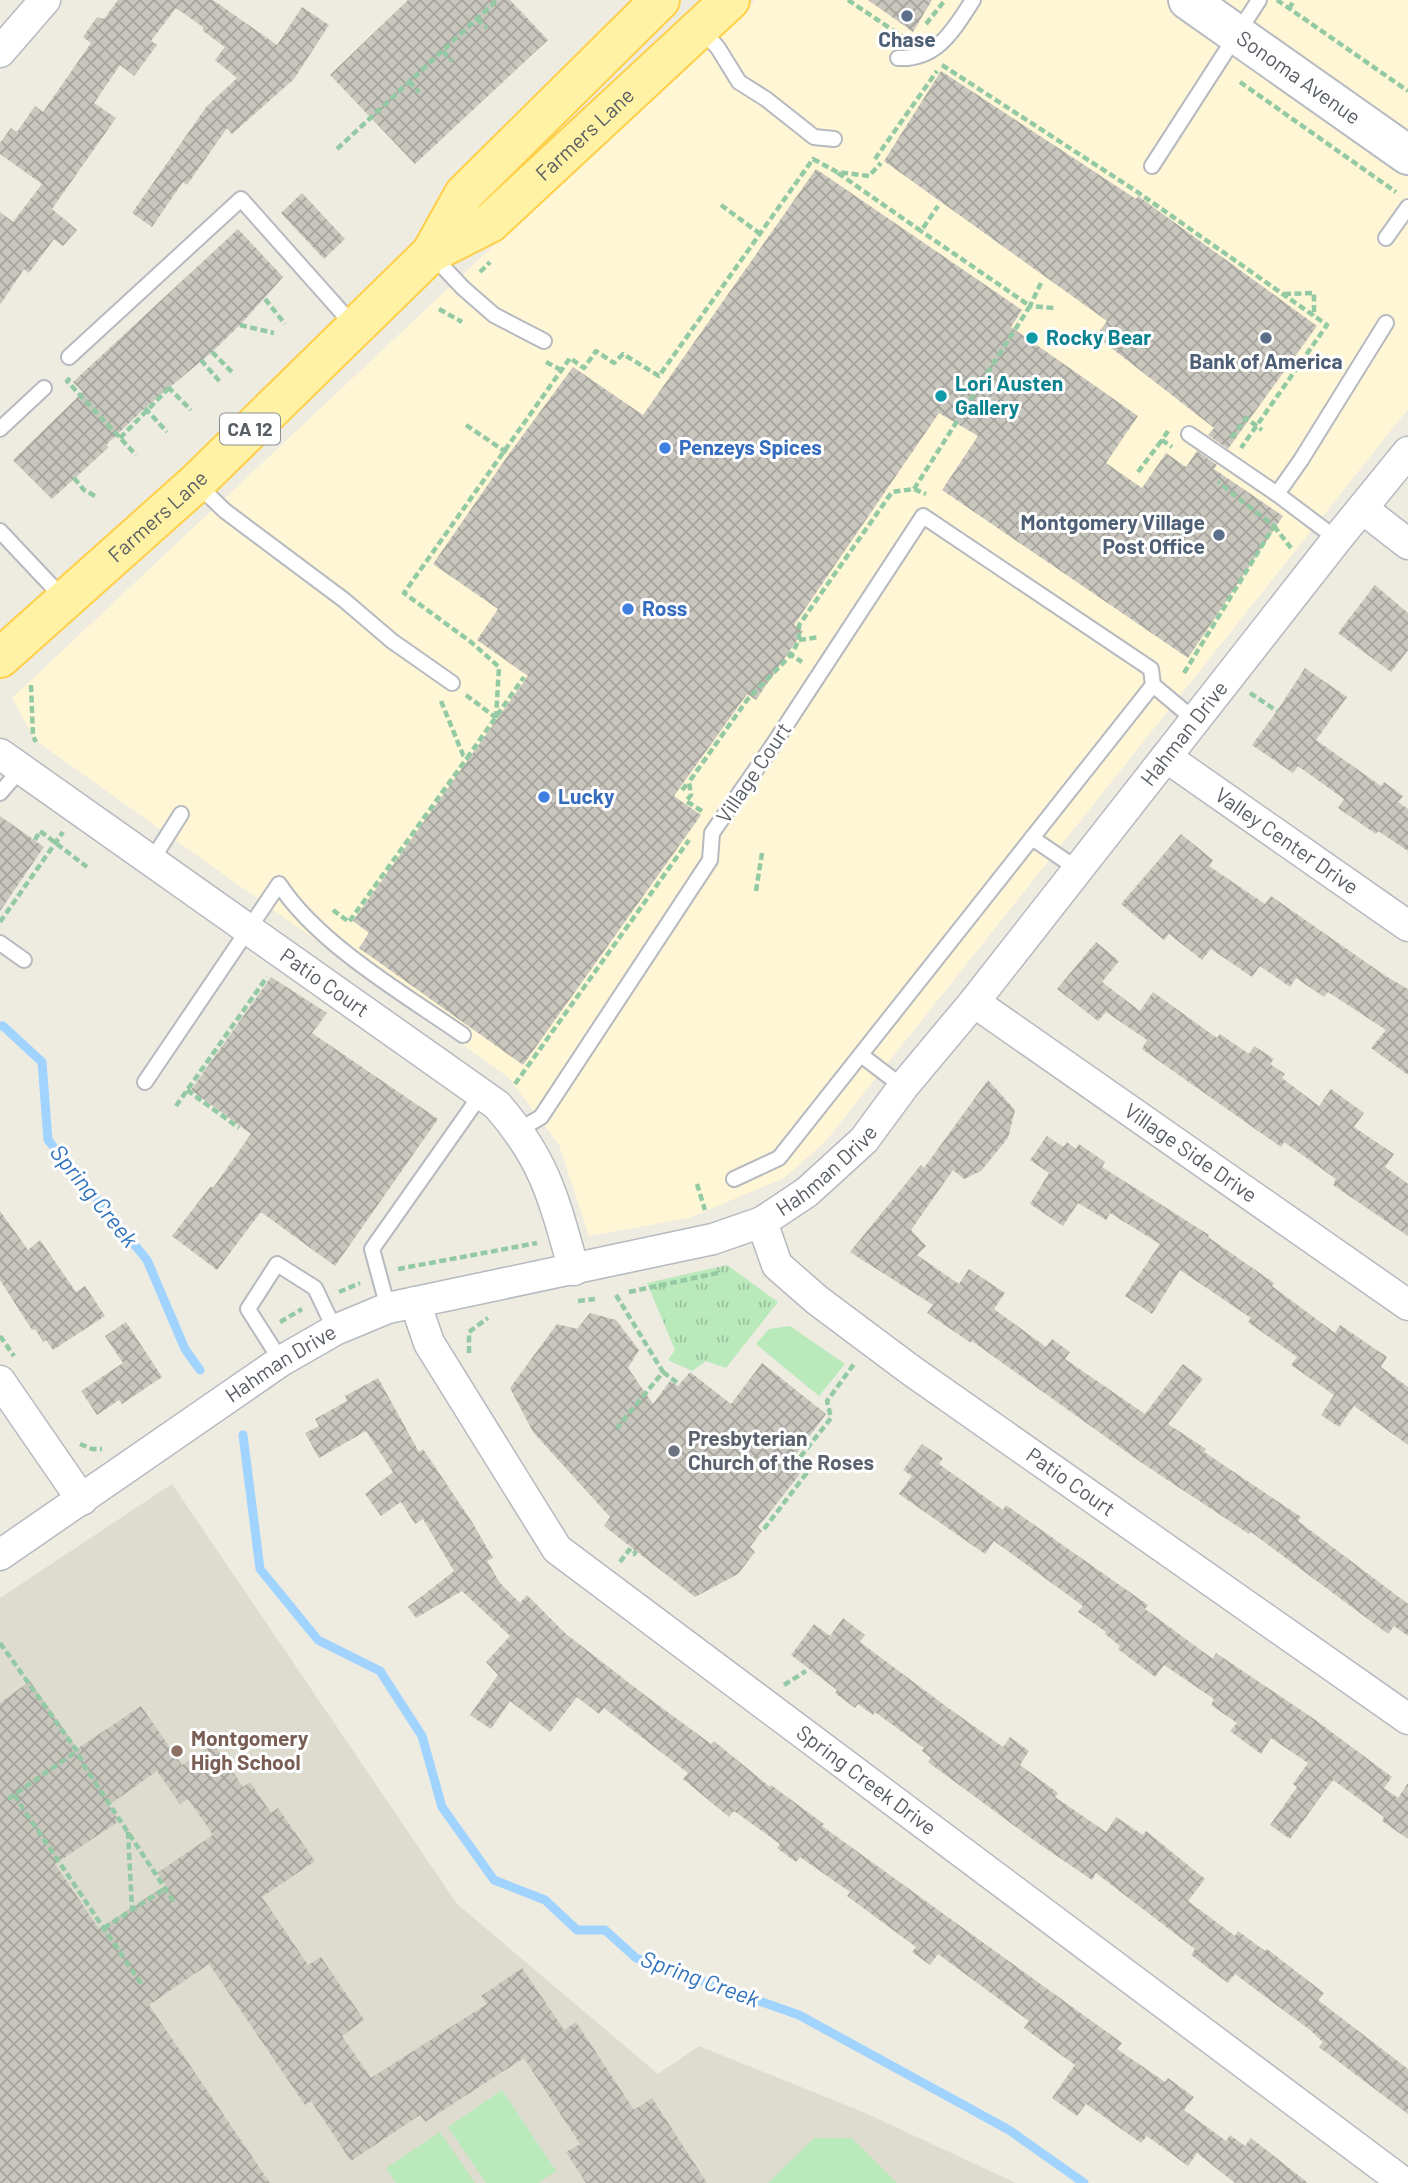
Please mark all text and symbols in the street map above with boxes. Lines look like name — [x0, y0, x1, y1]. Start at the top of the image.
marker: Chase — [899, 8, 915, 24]
street label: Sonoma Avenue — [1233, 24, 1366, 129]
place label: Chase — [878, 26, 936, 51]
street label: Farmers Lane — [530, 82, 638, 185]
place label: Rocky Bear — [1046, 324, 1151, 349]
marker: Rocky Bear — [1024, 330, 1040, 346]
marker: Bank of America — [1258, 330, 1274, 346]
place label: Bank of America — [1189, 348, 1343, 373]
place label: Lori Austen Gallery — [955, 370, 1063, 419]
marker: Lori Austen Gallery — [933, 388, 949, 404]
road number: CA 12 — [220, 414, 280, 444]
place label: Penzeys Spices — [679, 434, 822, 459]
marker: Penzeys Spices — [657, 440, 673, 456]
street label: Farmers Lane — [102, 465, 212, 567]
place label: Montgomery Village Post Office — [1021, 509, 1205, 558]
marker: Montgomery Village Post Office — [1211, 527, 1227, 543]
place label: Ross — [642, 595, 687, 620]
marker: Ross — [620, 601, 636, 617]
street label: Hahman Drive — [1134, 675, 1232, 790]
street label: Village Court — [710, 717, 795, 827]
street label: Valley Center Drive — [1211, 781, 1364, 899]
place label: Lucky — [558, 783, 615, 808]
marker: Lucky — [536, 789, 552, 805]
street label: Patio Court — [276, 942, 374, 1022]
street label: Village Side Drive — [1120, 1097, 1262, 1207]
street label: Hahman Drive — [771, 1120, 882, 1220]
water label: Spring Creek — [45, 1138, 145, 1252]
street label: Hahman Drive — [220, 1318, 340, 1407]
place label: Presbyterian Church of the Roses — [688, 1425, 874, 1474]
street label: Patio Court — [1022, 1441, 1121, 1521]
marker: Presbyterian Church of the Roses — [666, 1443, 682, 1459]
street label: Spring Creek Drive — [792, 1719, 942, 1840]
place label: Montgomery High School — [191, 1725, 309, 1774]
marker: Montgomery High School — [169, 1743, 185, 1759]
water label: Spring Creek — [637, 1944, 763, 2012]

